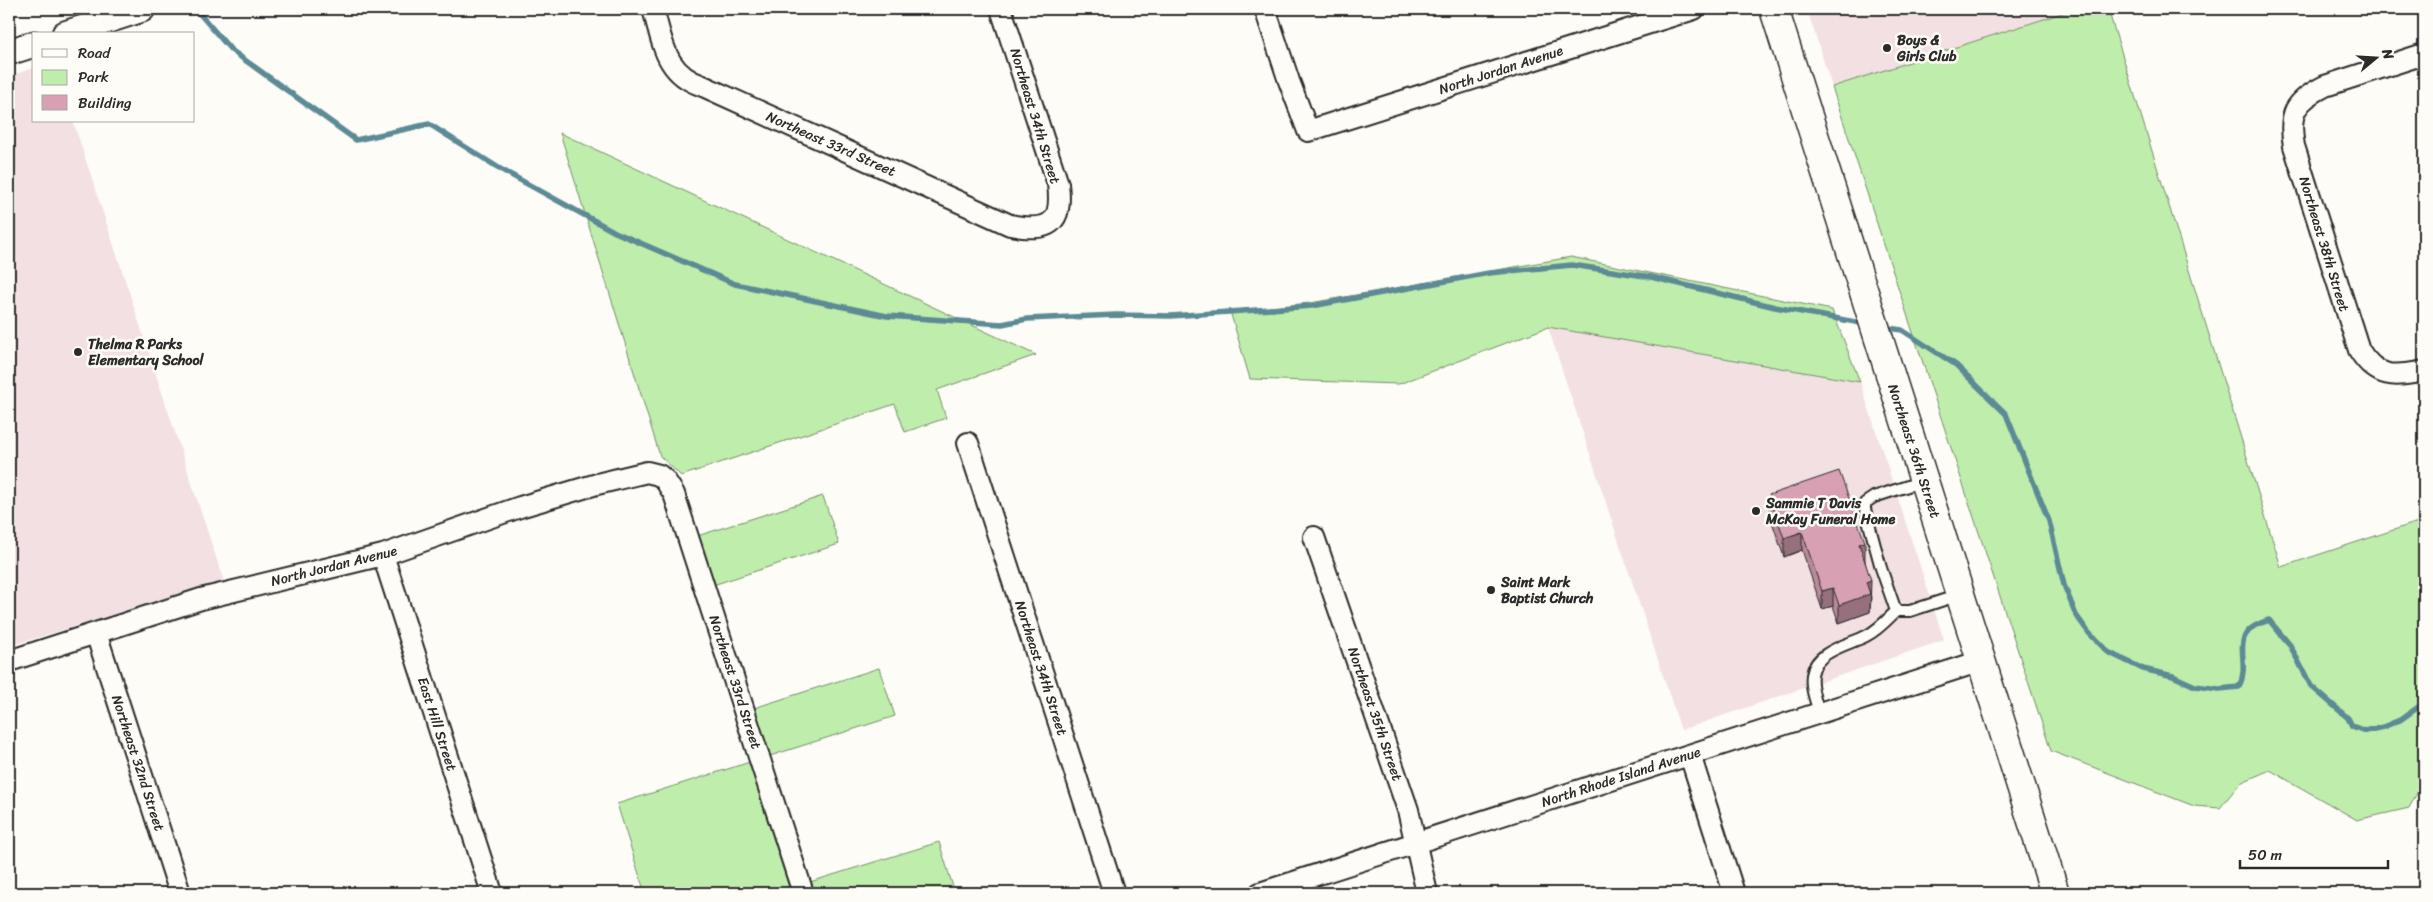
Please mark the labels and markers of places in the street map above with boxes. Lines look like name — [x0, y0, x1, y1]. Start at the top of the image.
place label: Boys & Girls Club — [1896, 28, 1957, 69]
marker: Boys & Girls Club — [1881, 42, 1893, 54]
place label: Thelma R Parks Elementary School — [88, 332, 205, 373]
marker: Thelma R Parks Elementary School — [72, 346, 84, 358]
place label: Sammie T Davis McKay Funeral Home — [1765, 491, 1896, 532]
marker: Sammie T Davis McKay Funeral Home — [1750, 505, 1762, 517]
place label: Saint Mark Baptist Church — [1500, 570, 1594, 611]
marker: Saint Mark Baptist Church — [1485, 584, 1497, 596]

